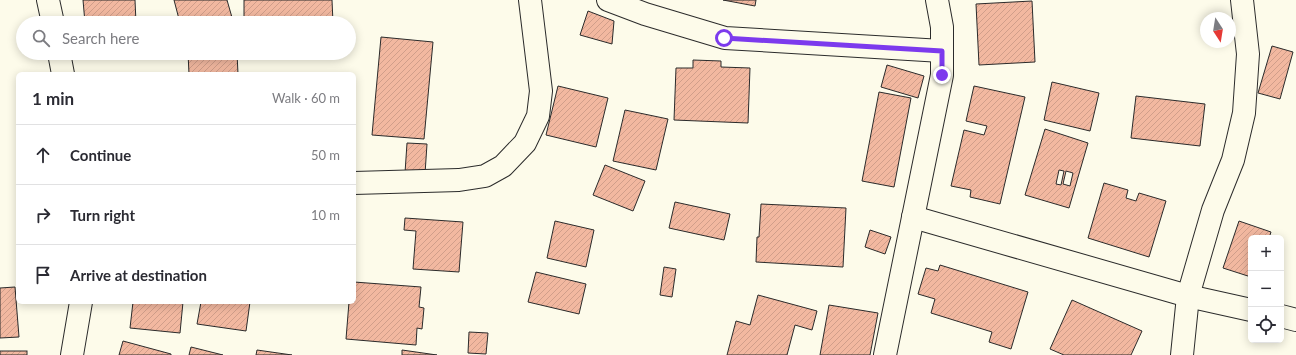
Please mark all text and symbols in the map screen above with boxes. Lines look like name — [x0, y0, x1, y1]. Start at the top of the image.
north arrow — [1200, 12, 1236, 48]
search box — [16, 16, 356, 60]
icon: search — [30, 27, 52, 49]
text: Search here — [62, 29, 139, 47]
route start — [715, 29, 733, 47]
route end — [933, 66, 951, 84]
text: 1 min — [32, 88, 74, 109]
text: Walk · 60 m — [272, 90, 340, 106]
icon: ahead — [32, 144, 54, 166]
text: Continue — [70, 146, 131, 164]
text: 50 m — [311, 147, 340, 163]
icon: right — [32, 204, 54, 226]
text: Turn right — [70, 206, 135, 224]
text: 10 m — [311, 207, 340, 223]
map controls — [1248, 235, 1284, 343]
button: + — [1248, 235, 1284, 271]
icon: arrive — [32, 264, 54, 286]
text: Arrive at destination — [70, 266, 207, 284]
button: − — [1248, 271, 1284, 307]
button: locate — [1248, 307, 1284, 343]

